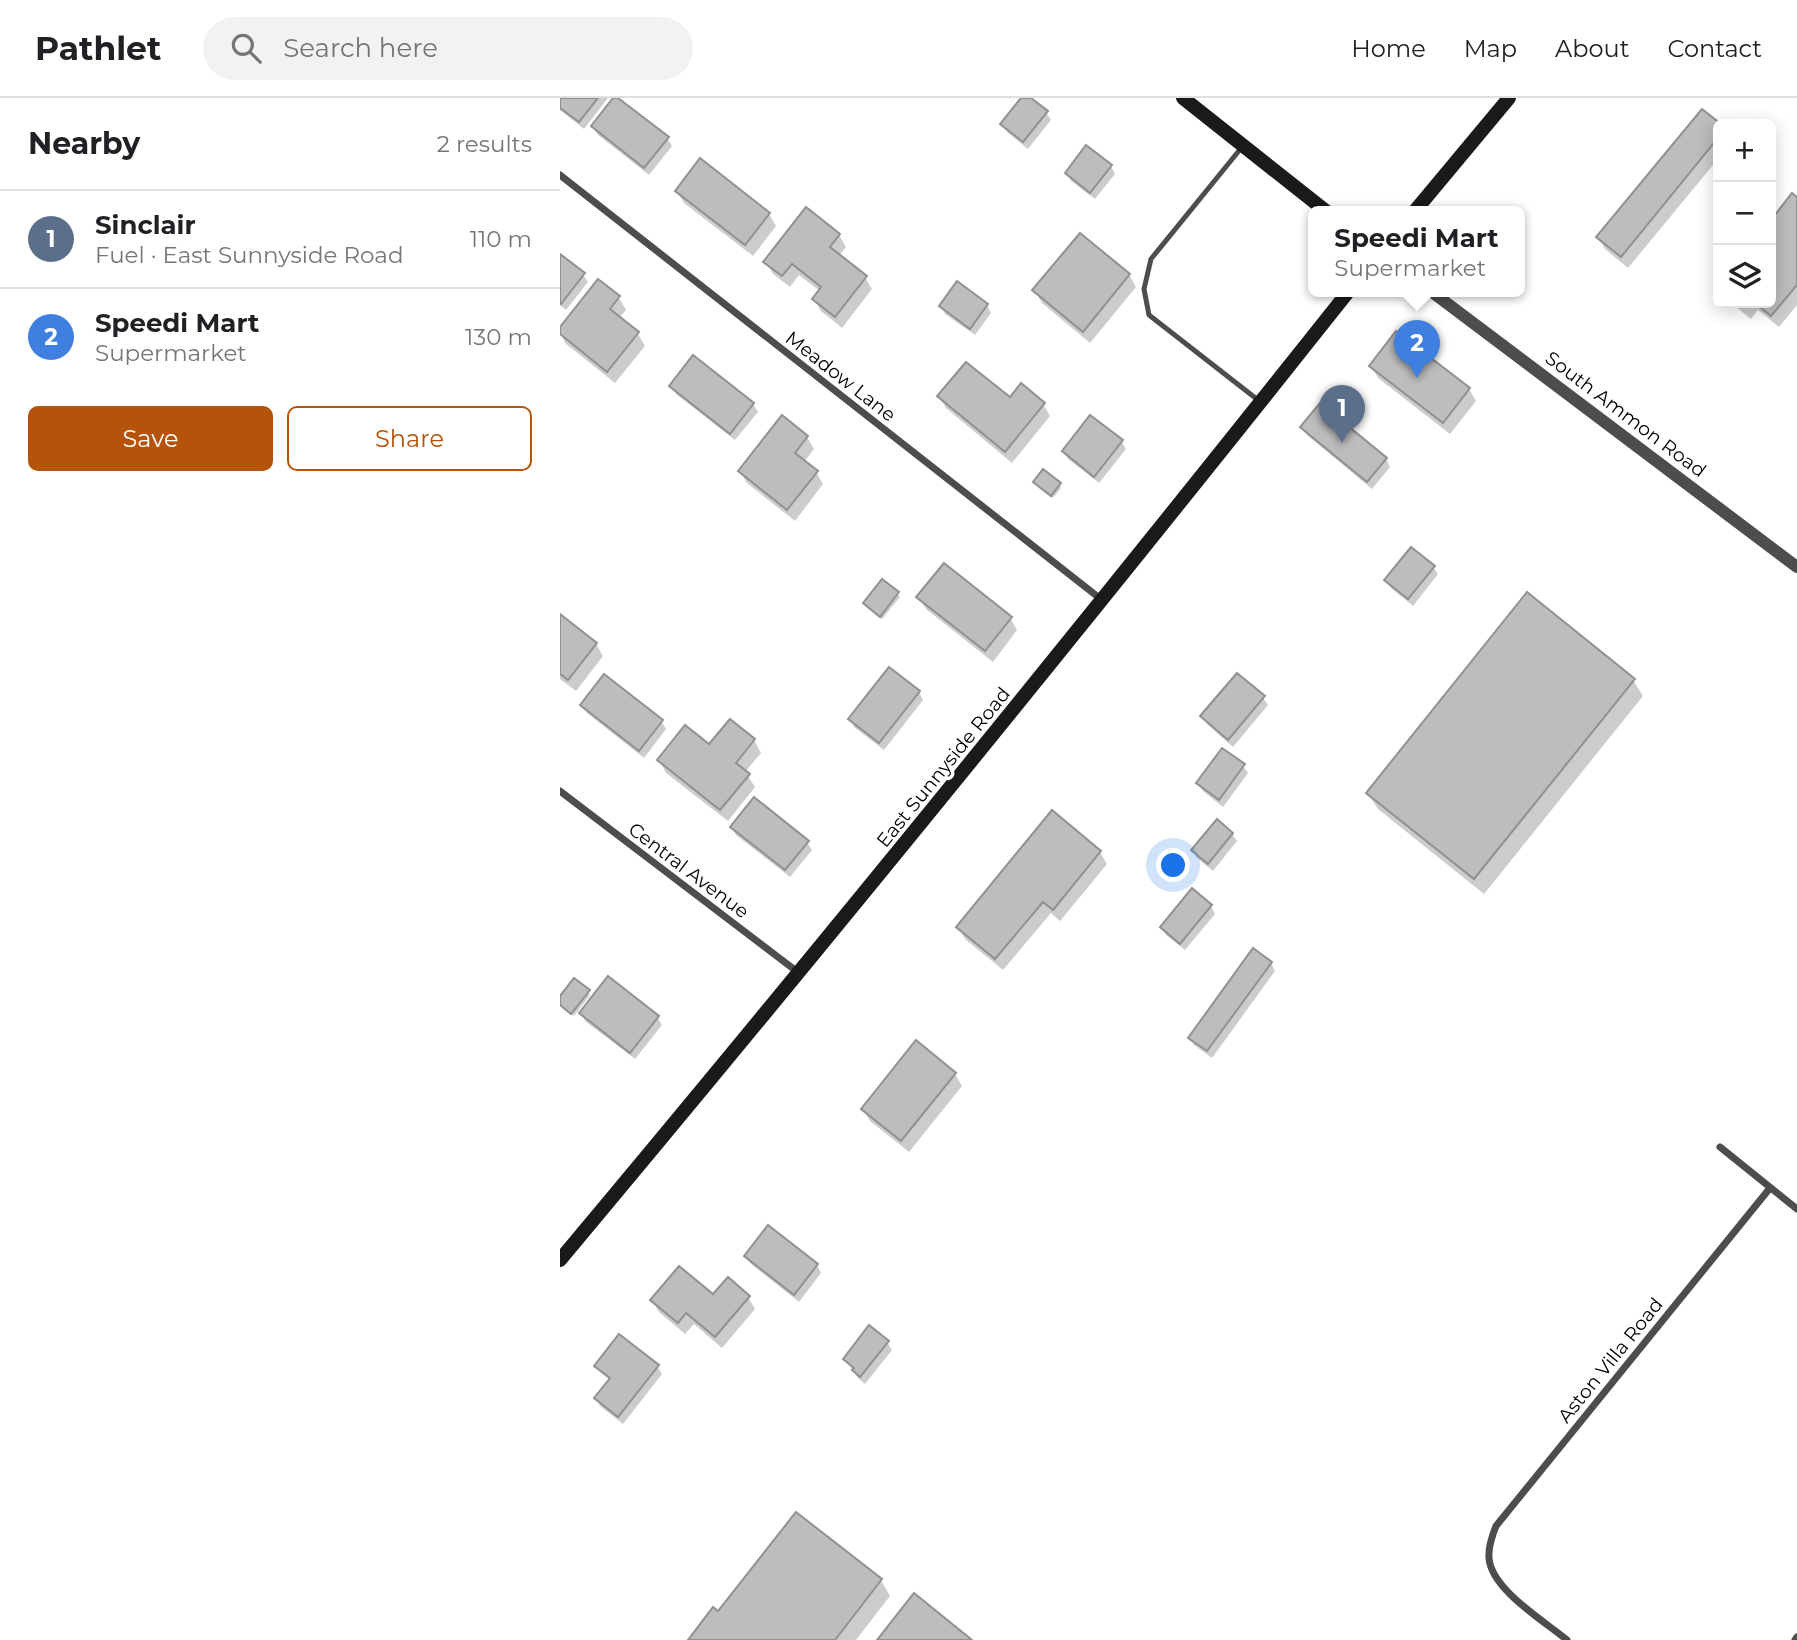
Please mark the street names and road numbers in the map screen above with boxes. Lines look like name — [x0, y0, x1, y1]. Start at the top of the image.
street label: Meadow Lane — [781, 326, 900, 427]
street label: South Ammon Road — [1541, 346, 1711, 482]
street label: East Sunnyside Road — [872, 683, 1015, 852]
street label: Central Avenue — [624, 818, 753, 923]
street label: Aston Villa Road — [1553, 1293, 1668, 1427]

